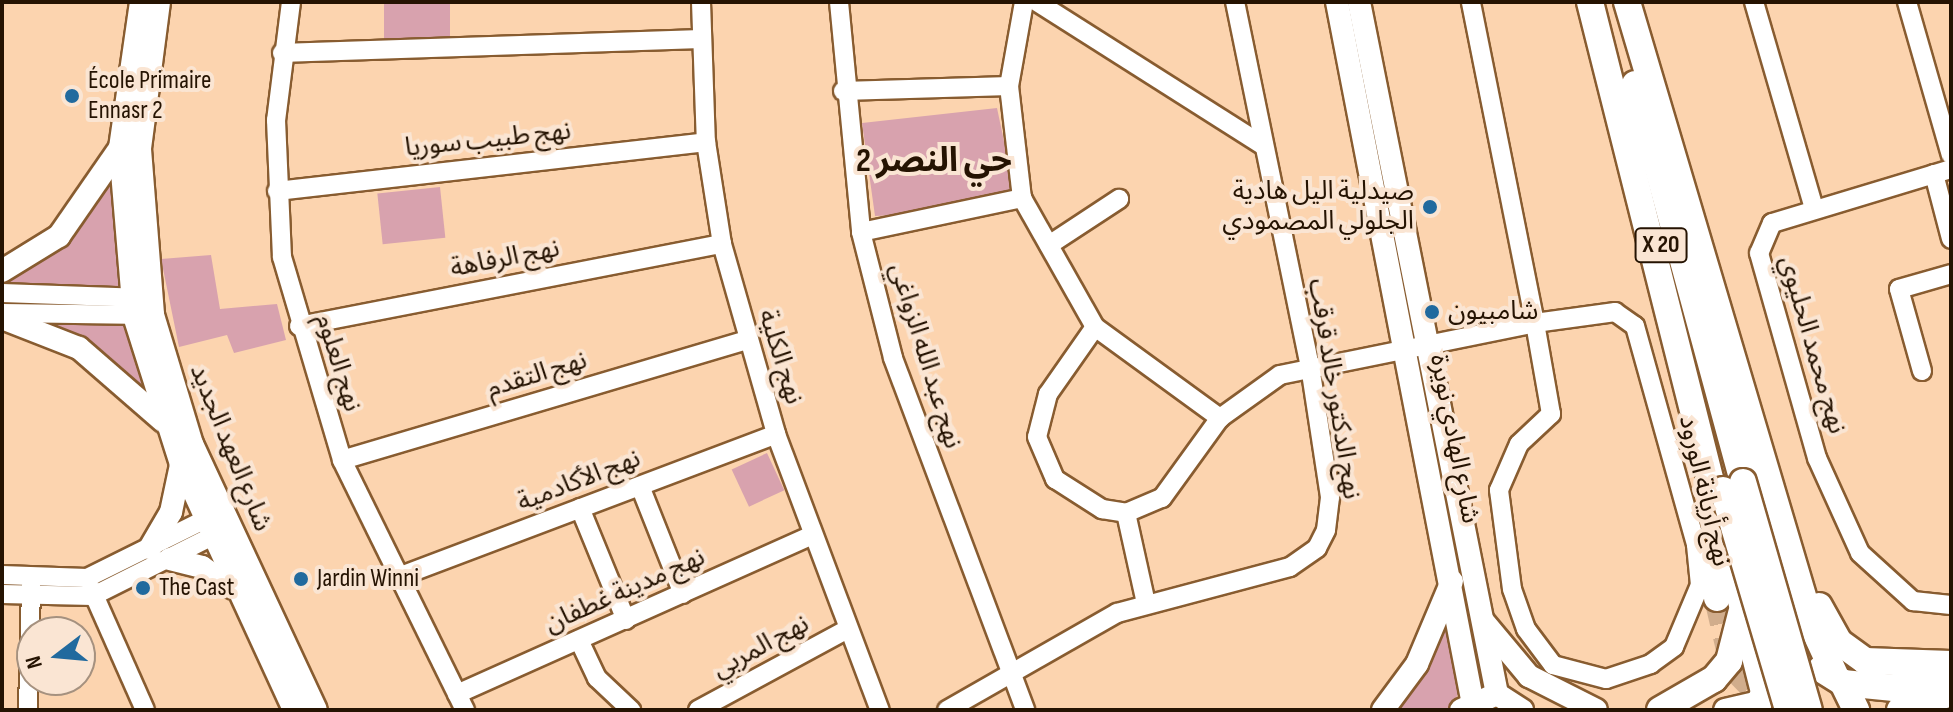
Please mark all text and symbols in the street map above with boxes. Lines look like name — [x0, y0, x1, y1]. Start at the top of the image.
place label: École Primaire Ennasr 2 — [88, 65, 211, 126]
marker: École Primaire Ennasr 2 — [63, 87, 81, 105]
street label: نهج طبيب سوريا — [403, 116, 573, 164]
district label: حي النصر 2 — [856, 141, 1012, 181]
place label: صيدلية اليل هادية الجلولي المصمودي — [1222, 176, 1414, 238]
marker: صيدلية اليل هادية الجلولي المصمودي — [1421, 198, 1439, 216]
road number: X 20 — [1633, 225, 1689, 265]
street label: نهج الرفاهة — [448, 233, 562, 285]
street label: نهج محمد الحليوي — [1772, 253, 1852, 437]
street label: نهج عبد الله الزواغي — [882, 260, 968, 452]
street label: نهج الدكتور خالد قرقب — [1301, 276, 1367, 502]
place label: شامبيون — [1448, 296, 1538, 328]
marker: شامبيون — [1423, 303, 1441, 321]
street label: نهج الكلية — [751, 306, 809, 408]
street label: نهج العلوم — [308, 310, 368, 416]
street label: نهج التقدم — [483, 345, 591, 405]
street label: شارع الهادي نويرة — [1422, 352, 1486, 526]
street label: شارع العهد الجديد — [182, 360, 278, 536]
street label: نهج أريانة الورود — [1671, 412, 1737, 570]
street label: نهج الأكادمية — [513, 443, 645, 519]
street label: نهج مدينة غطفان — [540, 542, 710, 640]
place label: Jardin Winni — [317, 563, 419, 595]
marker: Jardin Winni — [292, 570, 310, 588]
place label: The Cast — [159, 572, 234, 604]
marker: The Cast — [134, 579, 152, 597]
street label: نهج المربي — [707, 609, 815, 685]
north arrow — [16, 616, 96, 696]
text: N — [20, 653, 49, 672]

